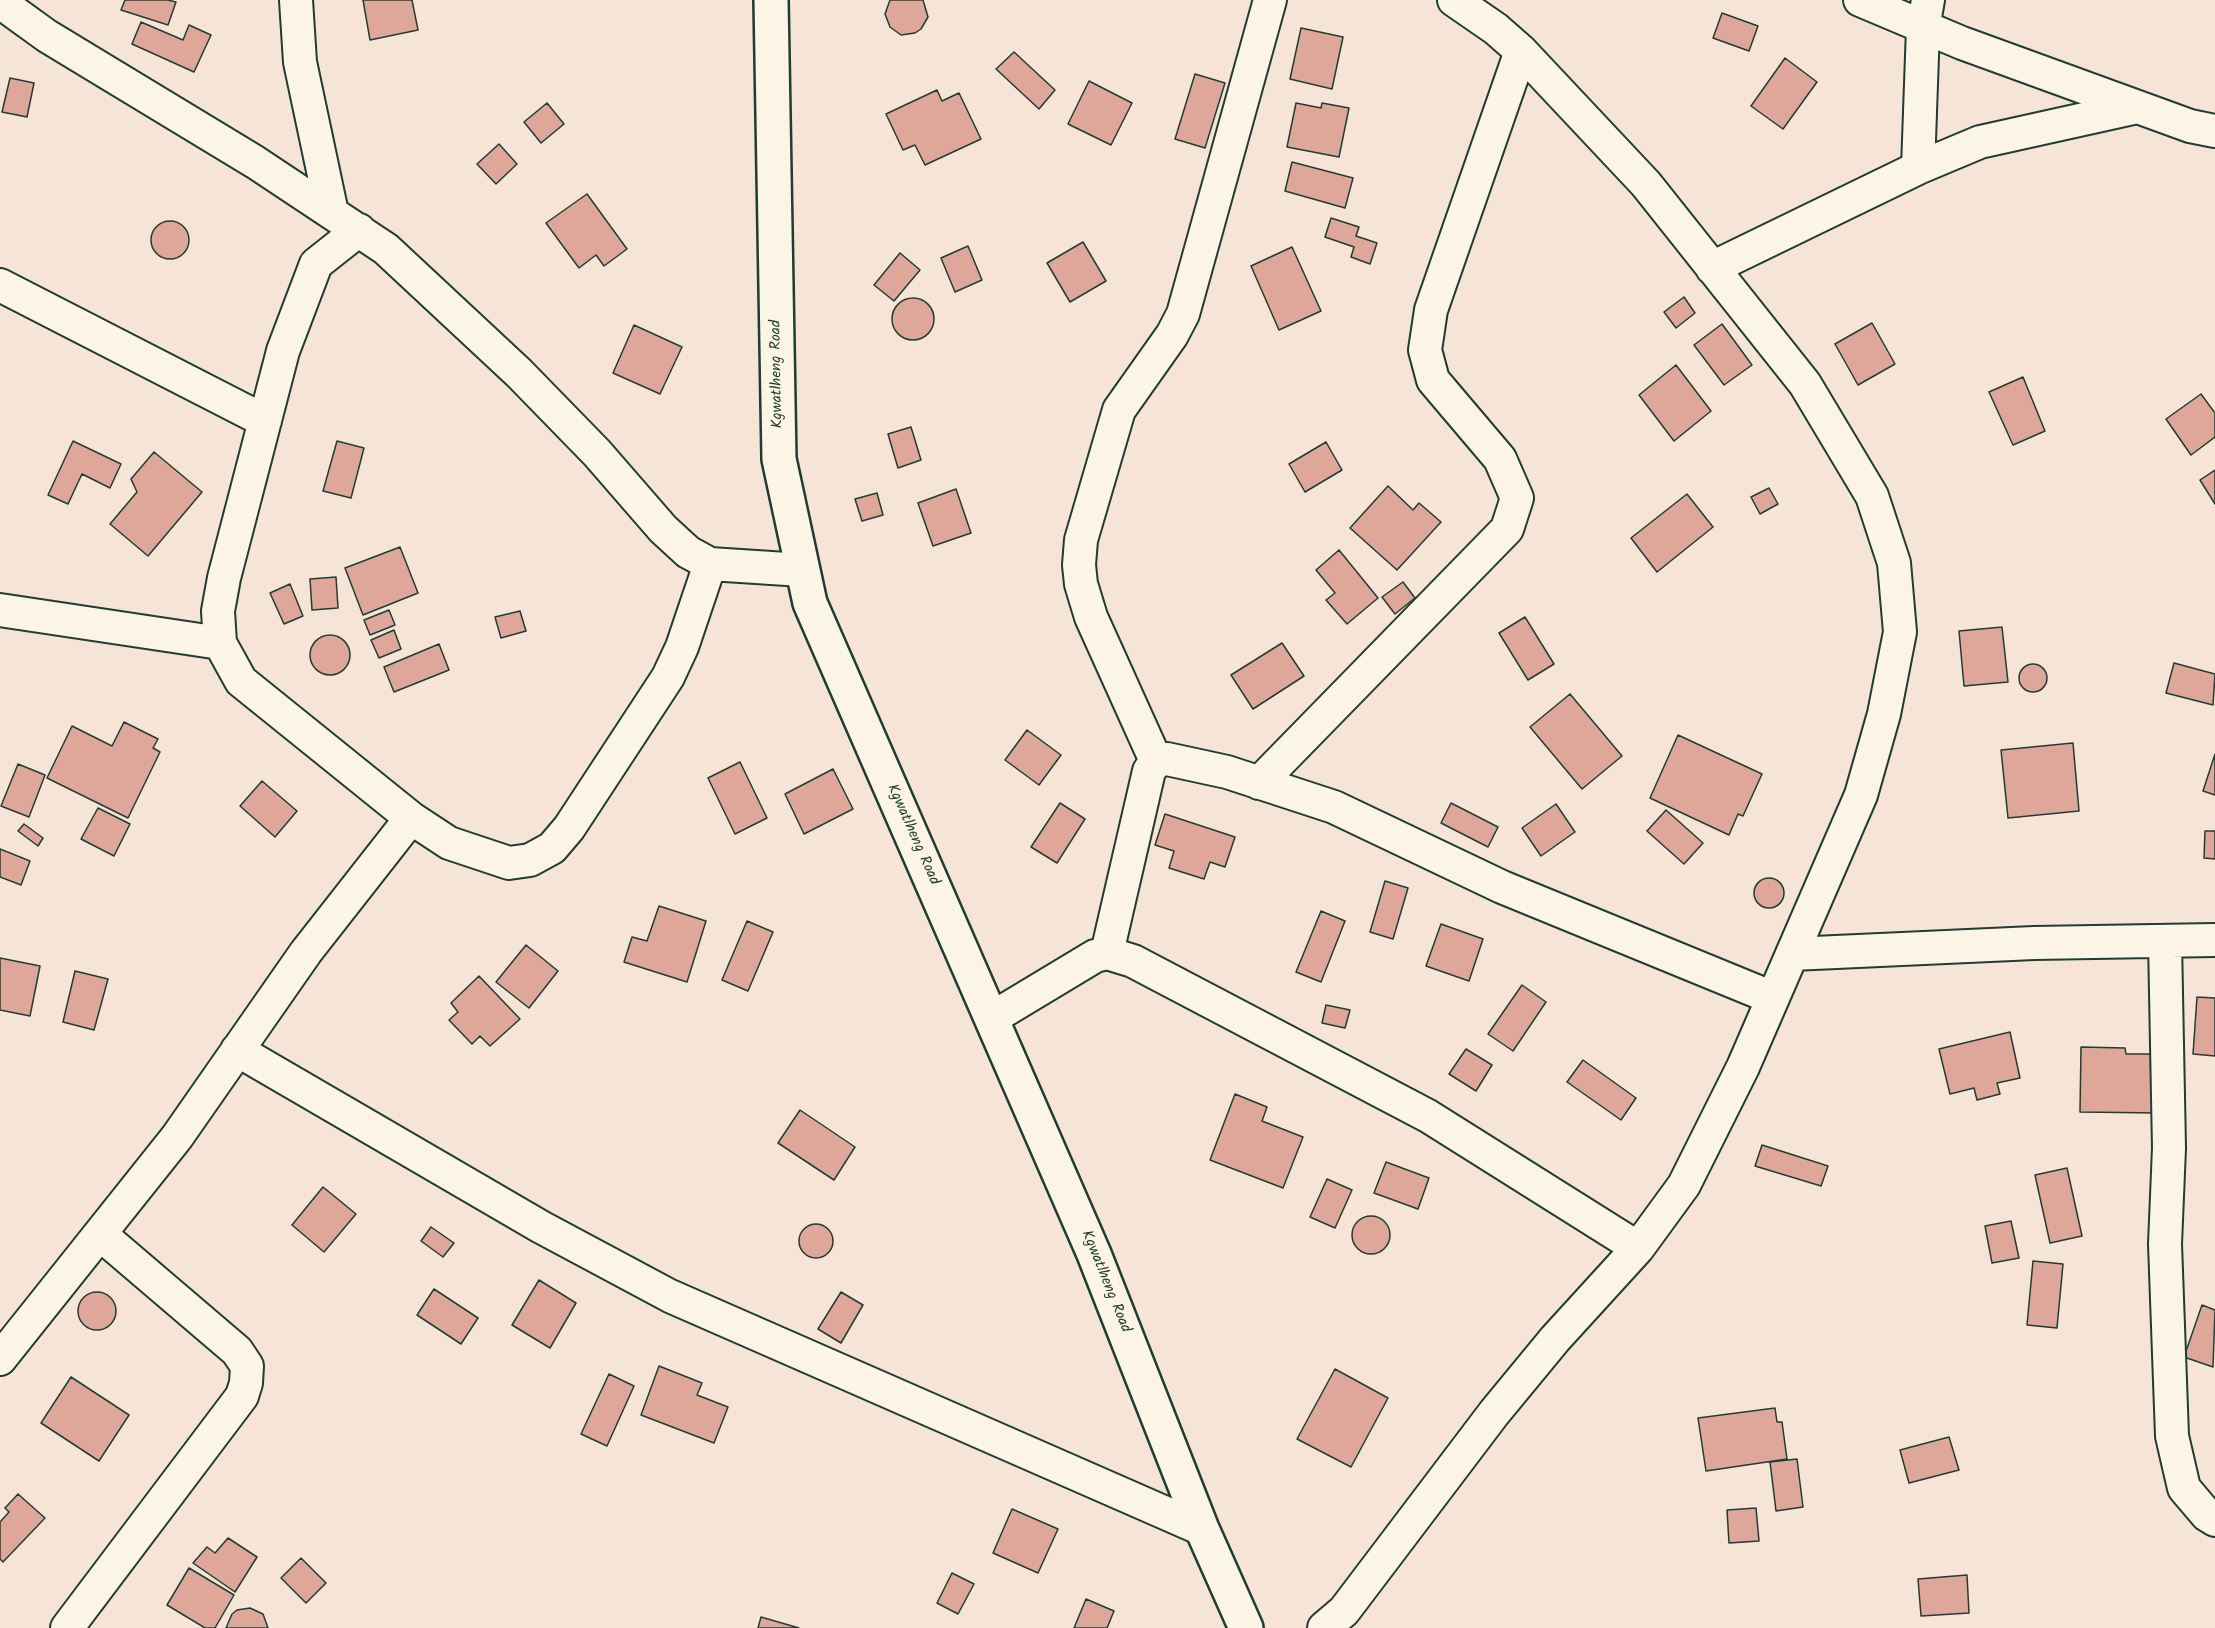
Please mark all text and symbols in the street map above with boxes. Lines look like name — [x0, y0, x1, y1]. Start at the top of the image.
street label: Kgwatlheng Road — [768, 320, 788, 428]
street label: Kgwatlheng Road — [882, 782, 942, 888]
street label: Kgwatlheng Road — [1076, 1228, 1134, 1336]

